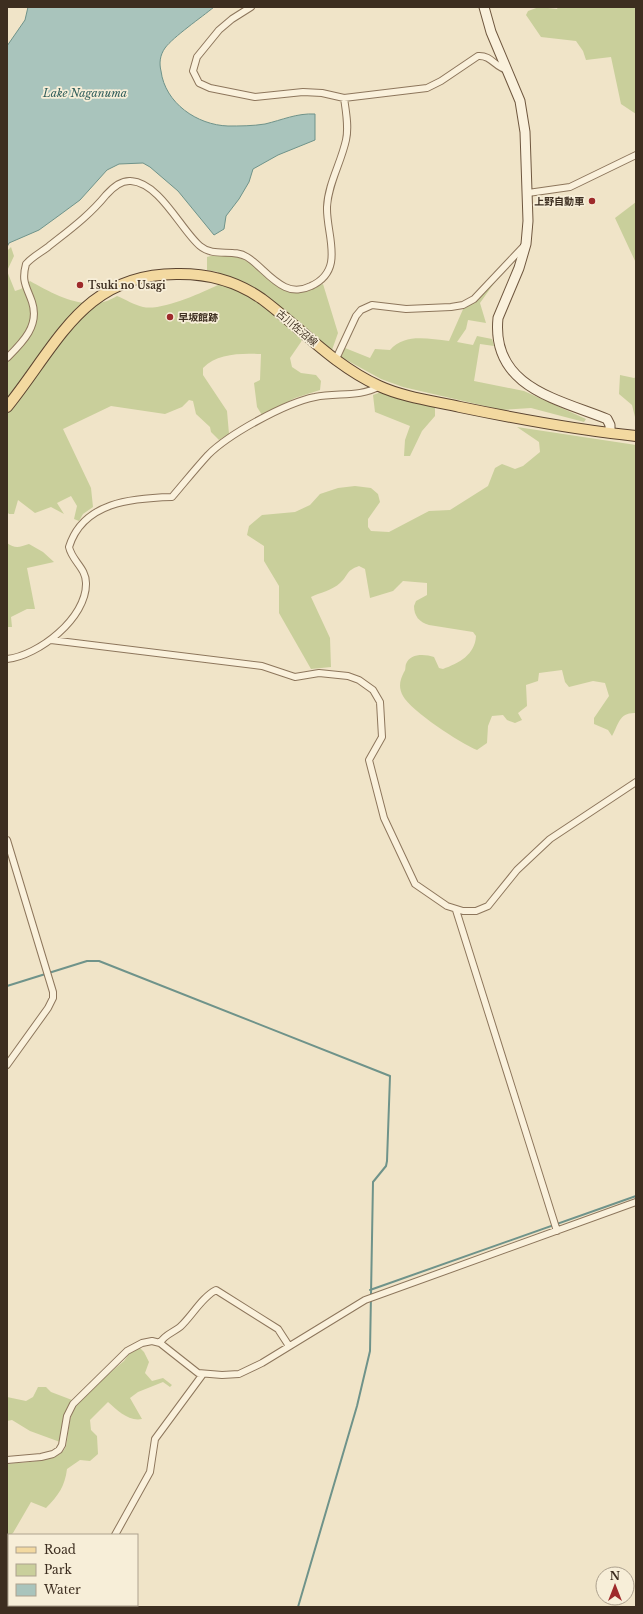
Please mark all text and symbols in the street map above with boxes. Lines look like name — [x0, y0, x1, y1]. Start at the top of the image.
water label: Lake Naganuma — [42, 86, 127, 100]
place label: 上野自動車 — [534, 195, 584, 208]
marker: 上野自動車 — [587, 196, 597, 206]
place label: Tsuki no Usagi — [88, 279, 166, 292]
marker: Tsuki no Usagi — [75, 280, 85, 290]
street label: 古川佐沼線 — [274, 307, 320, 349]
place label: 早坂館跡 — [178, 311, 218, 324]
marker: 早坂館跡 — [165, 312, 175, 322]
legend — [8, 1534, 138, 1606]
text: Road — [44, 1542, 76, 1557]
text: Park — [44, 1562, 72, 1577]
north arrow — [595, 1566, 635, 1606]
text: N — [610, 1569, 621, 1583]
text: Water — [43, 1582, 81, 1597]

